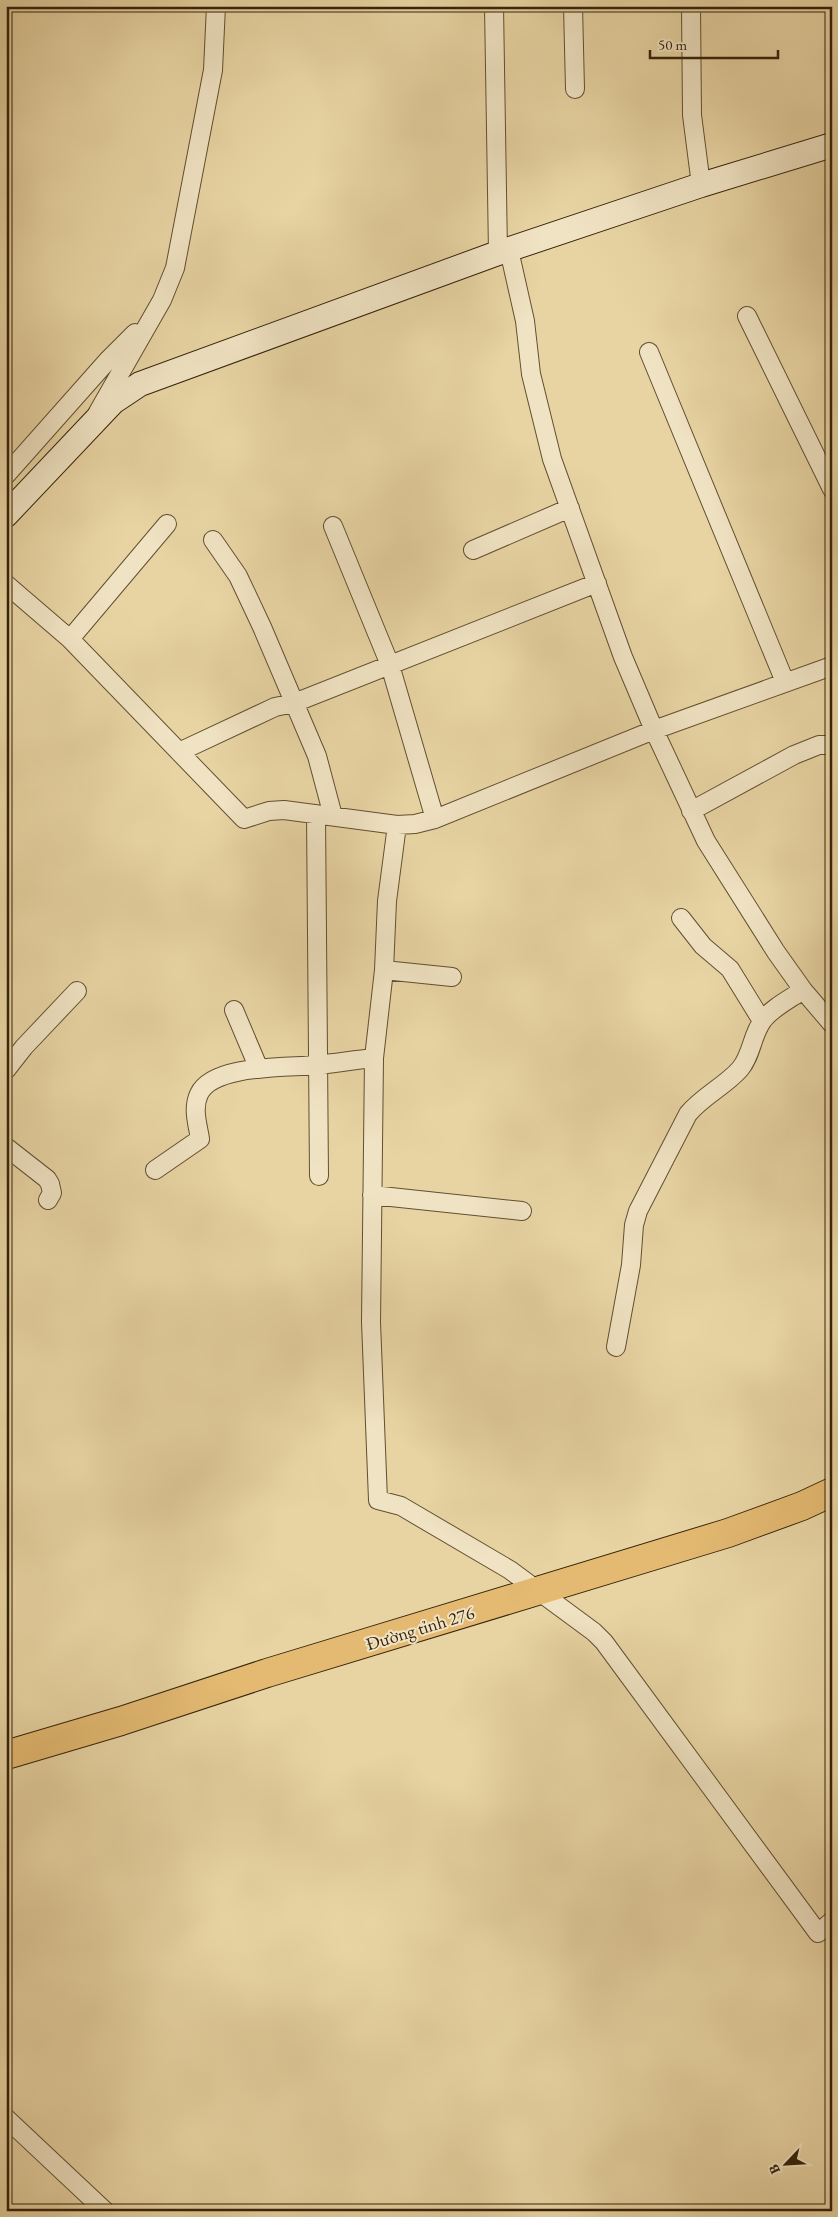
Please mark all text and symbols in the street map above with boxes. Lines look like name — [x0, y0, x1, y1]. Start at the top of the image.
scale bar — [650, 28, 778, 60]
text: 50 m — [658, 35, 687, 54]
street label: Đường tỉnh 276 — [363, 1601, 477, 1655]
north arrow — [760, 2140, 810, 2190]
text: B — [764, 2162, 784, 2177]

